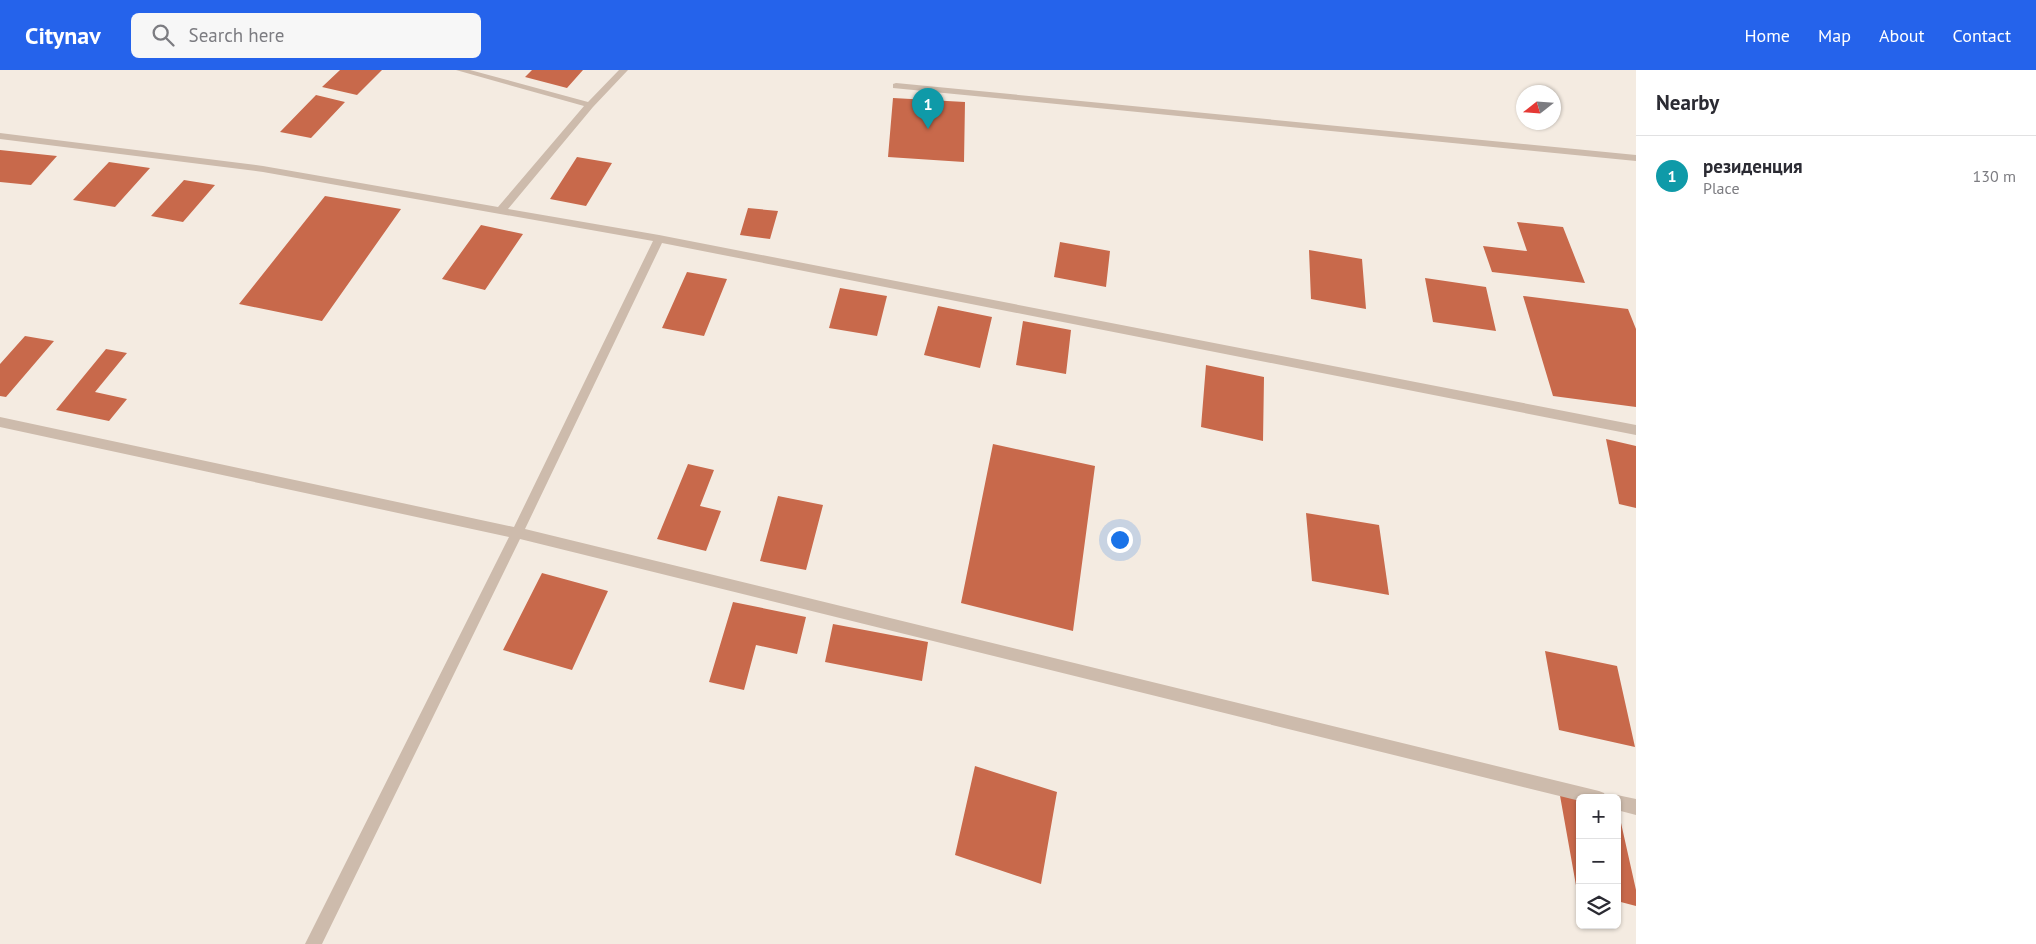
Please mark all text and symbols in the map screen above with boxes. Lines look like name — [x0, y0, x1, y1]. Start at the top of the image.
search box — [131, 13, 481, 58]
text: Citynav — [25, 20, 101, 51]
icon: search — [149, 21, 177, 49]
text: Search here — [189, 23, 284, 47]
text: Home — [1744, 24, 1790, 47]
text: Map — [1818, 24, 1851, 47]
text: About — [1879, 24, 1925, 47]
text: Contact — [1953, 24, 2011, 47]
north arrow — [1516, 85, 1561, 130]
pin: 1 — [912, 88, 944, 129]
text: Nearby — [1656, 89, 1719, 116]
text: резиденция — [1703, 154, 1803, 178]
text: 1 — [1667, 166, 1677, 186]
text: 130 m — [1973, 166, 2016, 186]
text: Place — [1703, 178, 1740, 198]
your location — [1107, 527, 1133, 553]
map controls — [1576, 794, 1621, 929]
button: + — [1576, 794, 1621, 839]
button: − — [1576, 839, 1621, 884]
button: layers — [1576, 884, 1621, 929]

